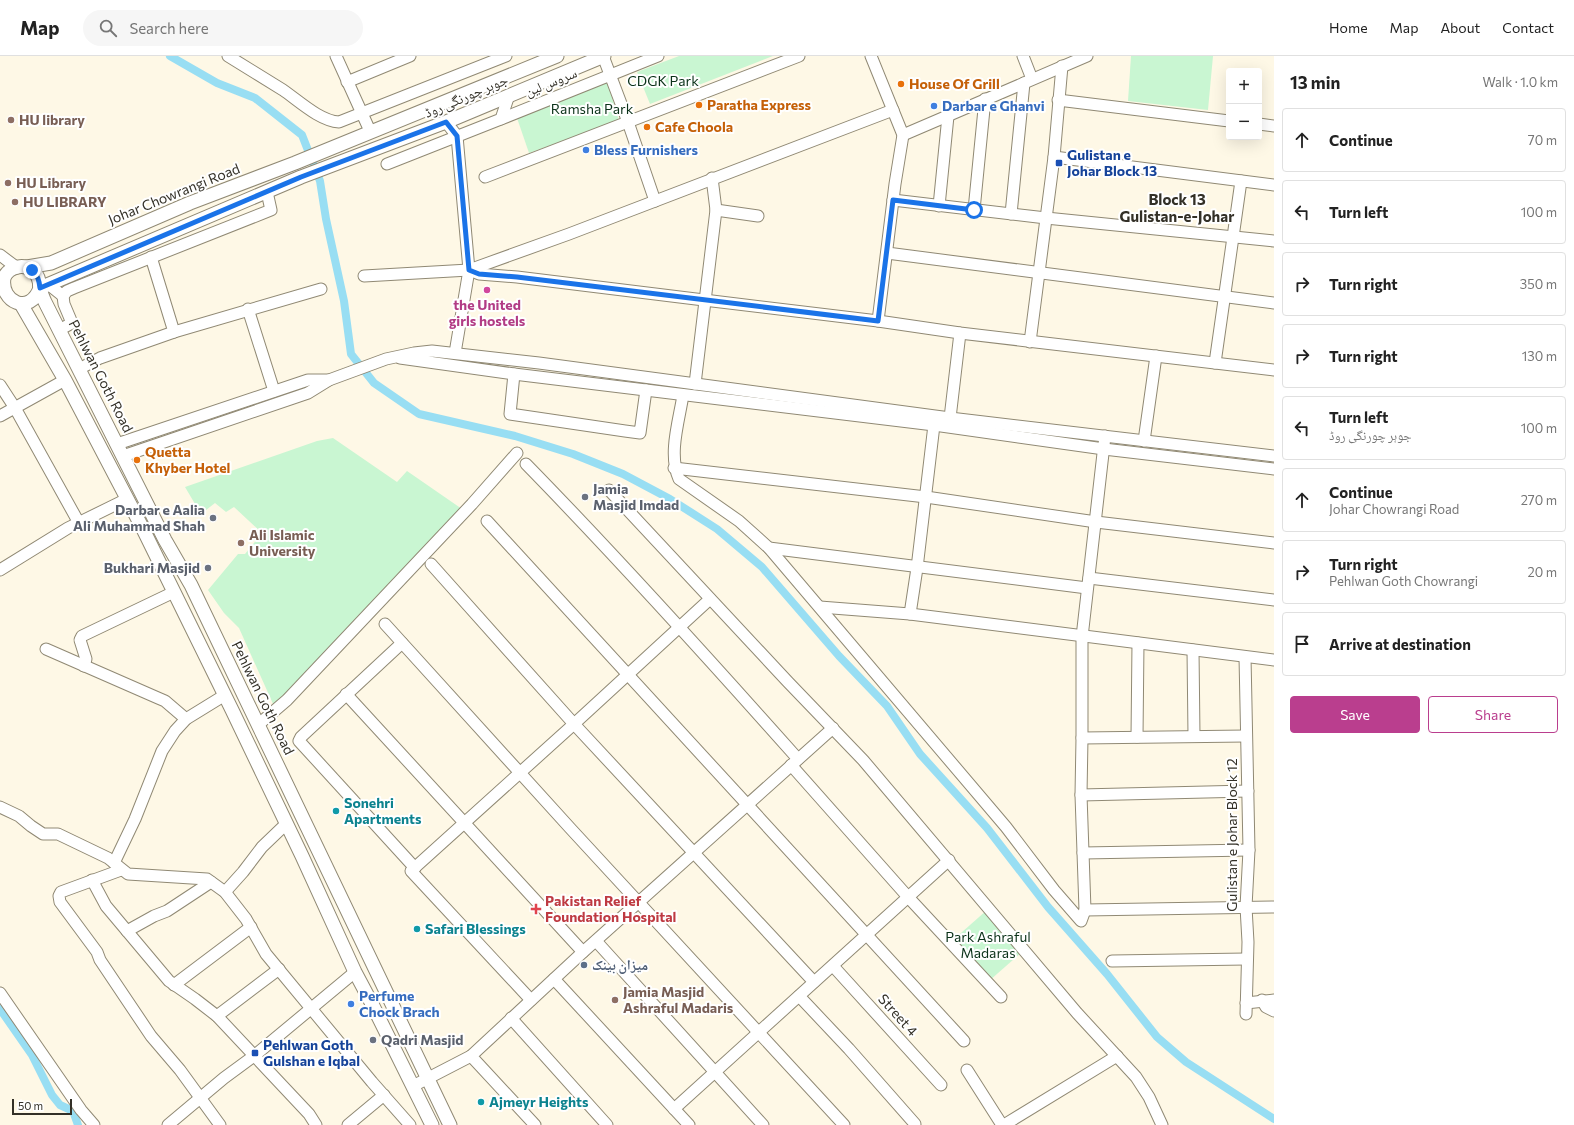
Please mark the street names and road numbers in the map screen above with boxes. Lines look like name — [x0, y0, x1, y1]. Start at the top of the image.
street label: سروس لین — [522, 63, 580, 101]
street label: جوہر چورنگی روڈ — [422, 70, 510, 122]
street label: Johar Chowrangi Road — [106, 159, 242, 228]
street label: Pehlwan Goth Road — [66, 317, 137, 435]
street label: Pehlwan Goth Road — [229, 638, 298, 757]
street label: Gulistan e Johar Block 12 — [1223, 758, 1240, 912]
street label: Street 4 — [875, 990, 922, 1040]

